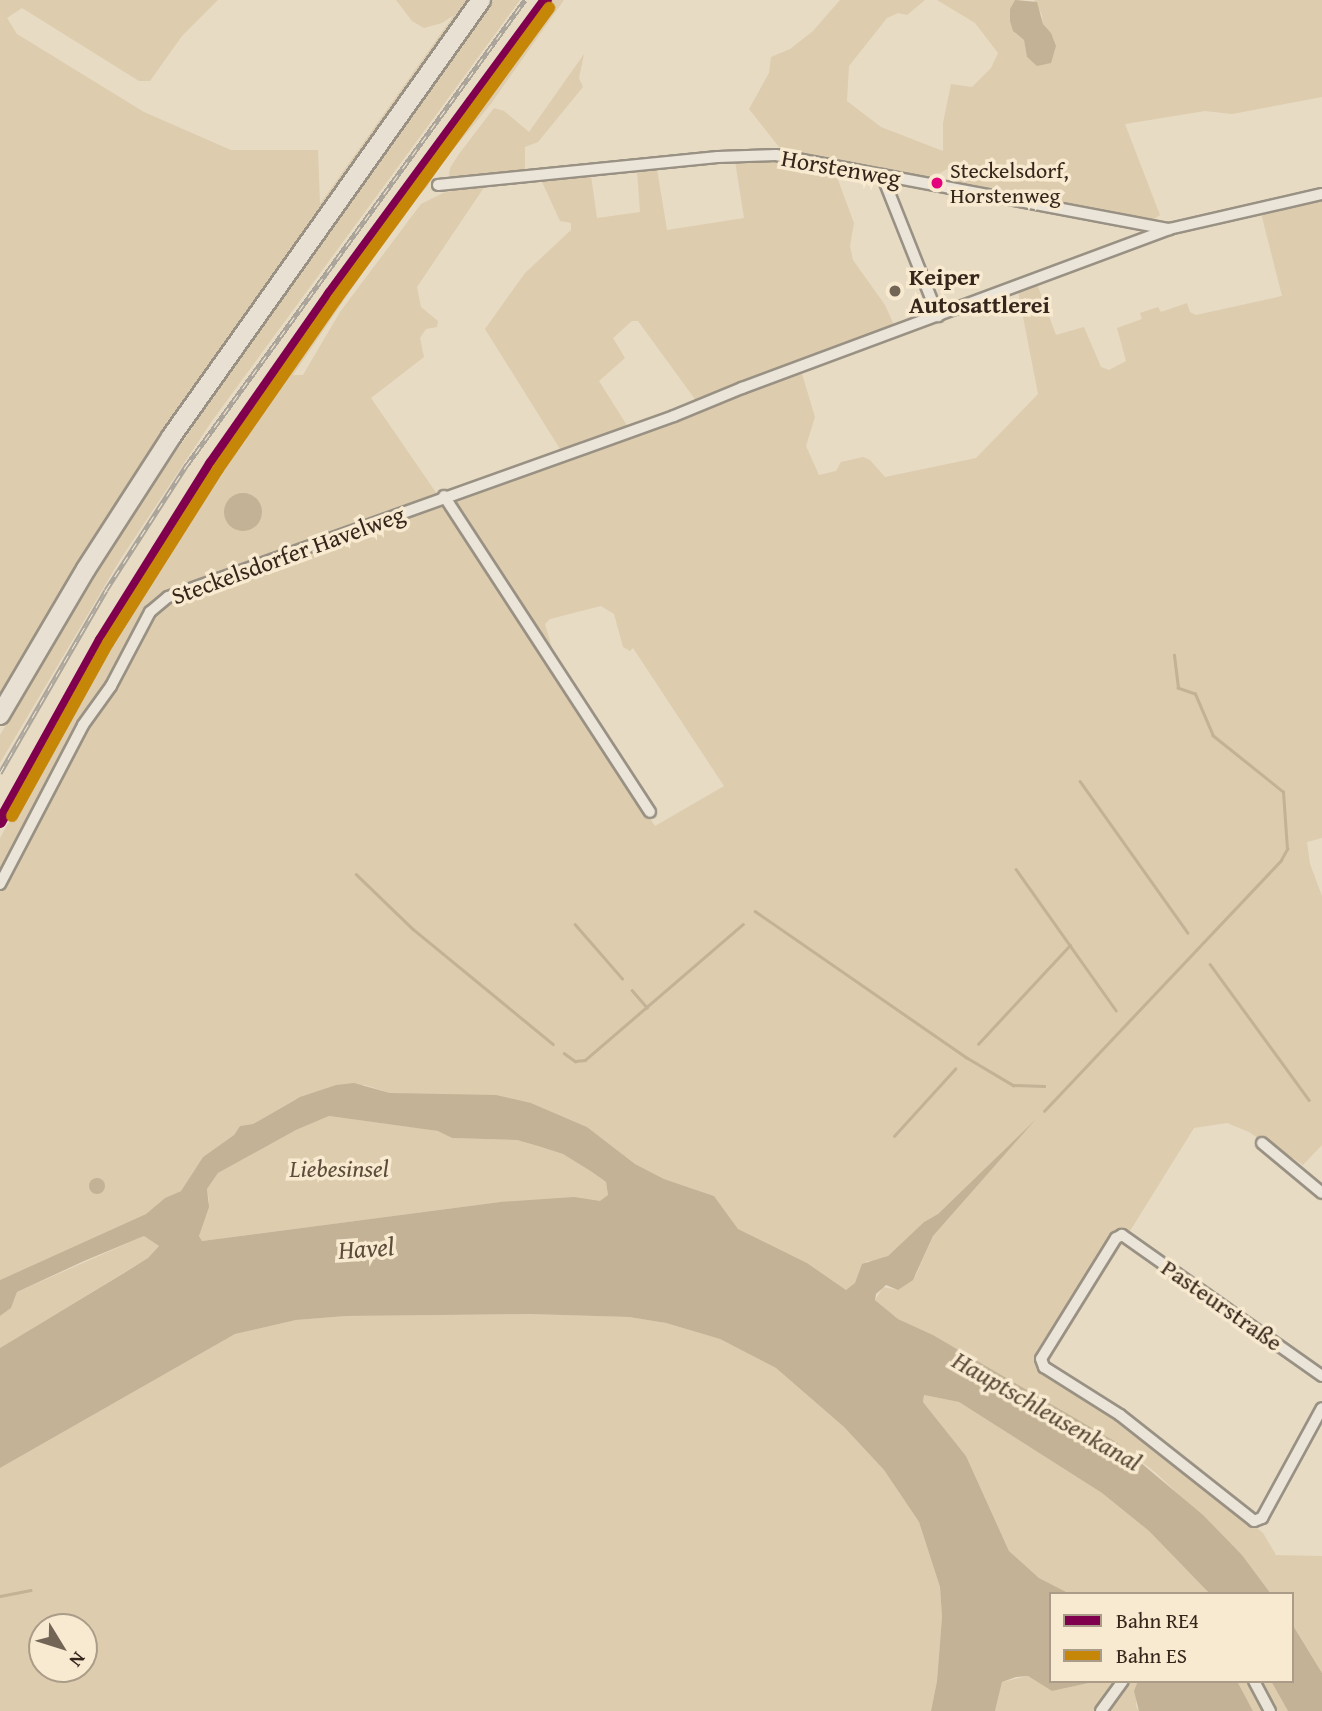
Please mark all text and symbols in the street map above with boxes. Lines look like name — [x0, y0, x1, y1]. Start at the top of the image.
street label: Horstenweg — [779, 143, 903, 193]
place label: Steckelsdorf, Horstenweg — [950, 157, 1069, 208]
marker: Steckelsdorf, Horstenweg — [930, 176, 944, 190]
place label: Keiper Autosattlerei — [909, 263, 1050, 319]
marker: Keiper Autosattlerei — [887, 283, 903, 299]
street label: Steckelsdorfer Havelweg — [167, 499, 409, 611]
park label: Liebesinsel — [289, 1155, 389, 1183]
water label: Havel — [337, 1230, 395, 1266]
street label: Pasteurstraße — [1156, 1253, 1288, 1357]
water label: Hauptschleusenkanal — [947, 1344, 1147, 1478]
legend — [1049, 1592, 1294, 1683]
text: Bahn RE4 — [1116, 1605, 1199, 1636]
north arrow — [28, 1613, 98, 1683]
text: Bahn ES — [1116, 1640, 1187, 1671]
text: N — [63, 1646, 93, 1673]

